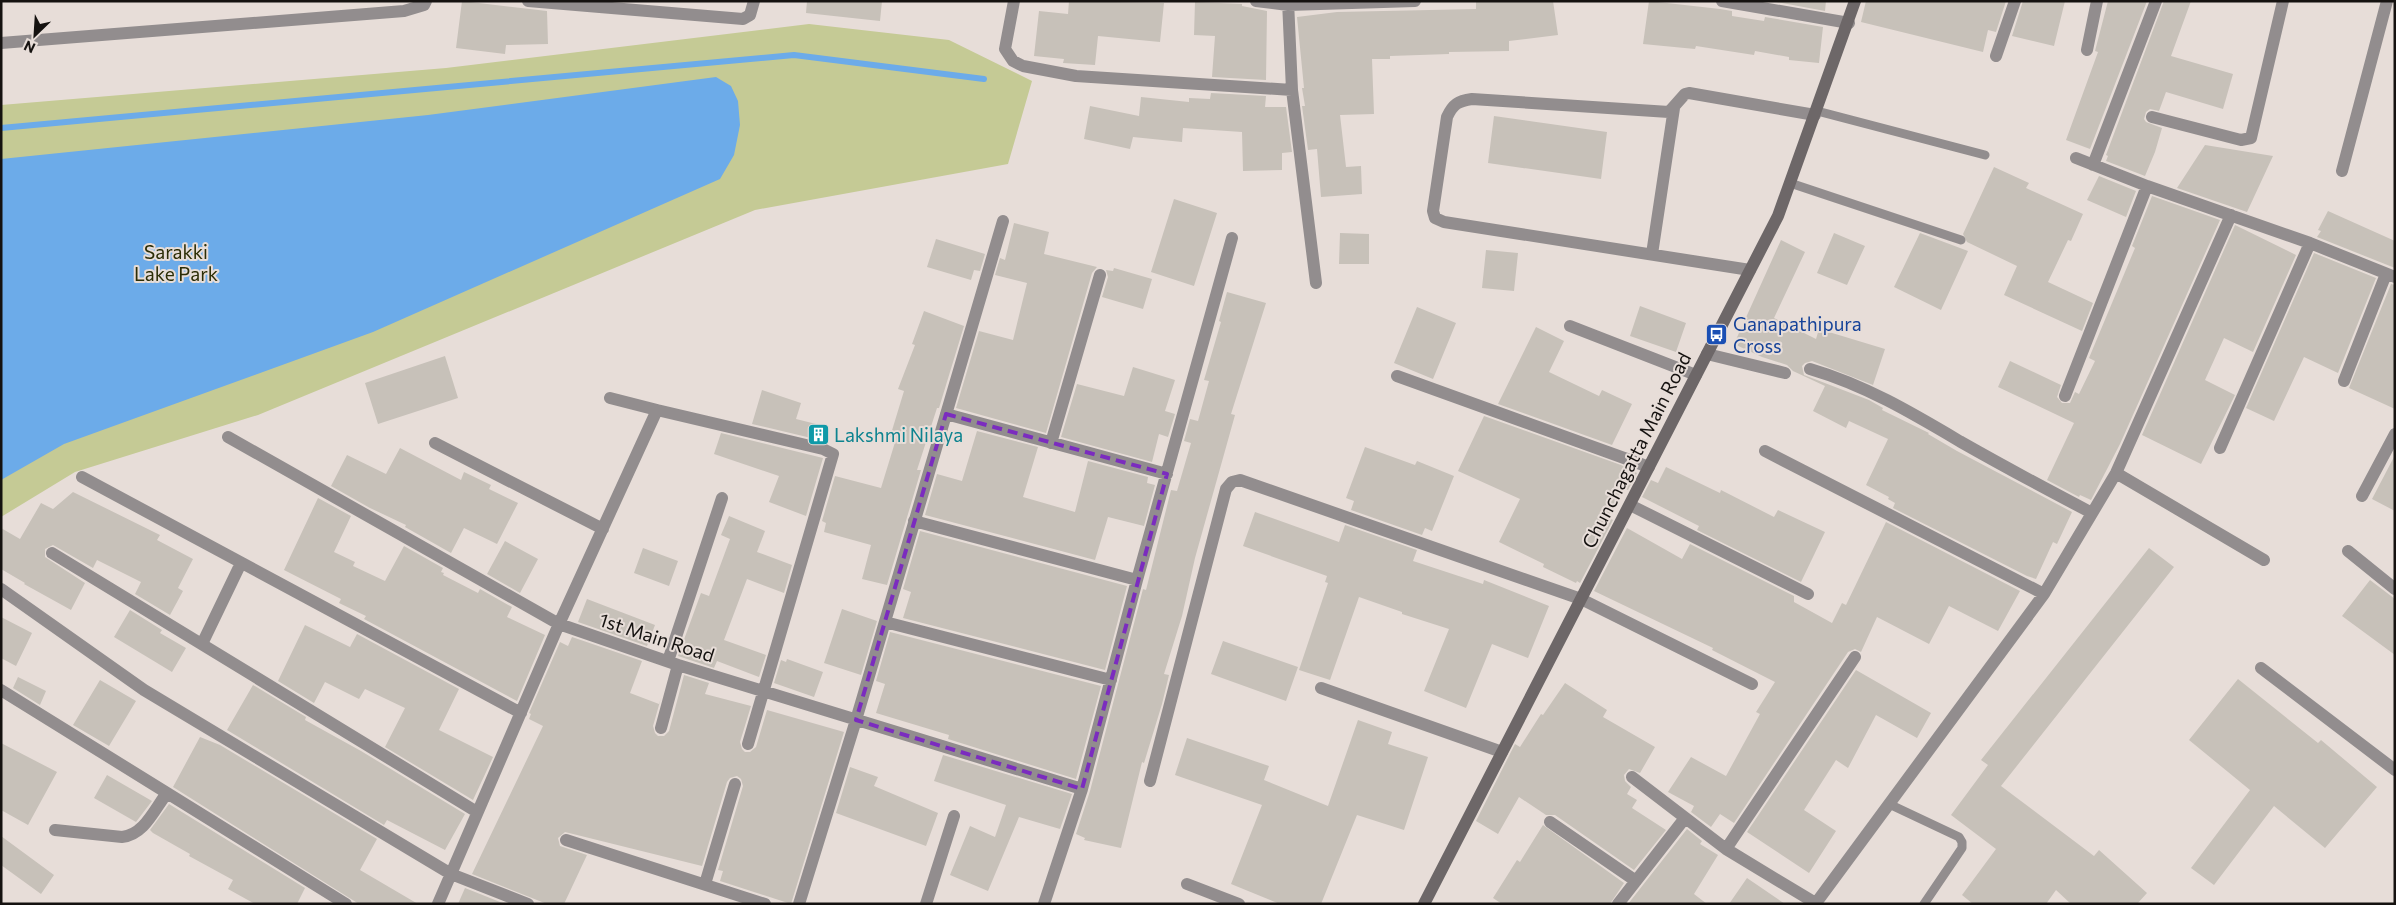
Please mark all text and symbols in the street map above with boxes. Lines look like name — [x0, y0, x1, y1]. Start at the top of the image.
north arrow — [10, 10, 60, 60]
text: N — [21, 37, 38, 57]
park label: Sarakki Lake Park — [134, 240, 218, 285]
place label: Ganapathipura Cross — [1733, 312, 1862, 357]
bus stop icon: Ganapathipura Cross — [1705, 322, 1729, 346]
street label: Chunchagatta Main Road — [1577, 348, 1695, 552]
building icon: Lakshmi Nilaya — [806, 422, 830, 446]
place label: Lakshmi Nilaya — [834, 423, 963, 446]
street label: 1st Main Road — [596, 608, 718, 666]

